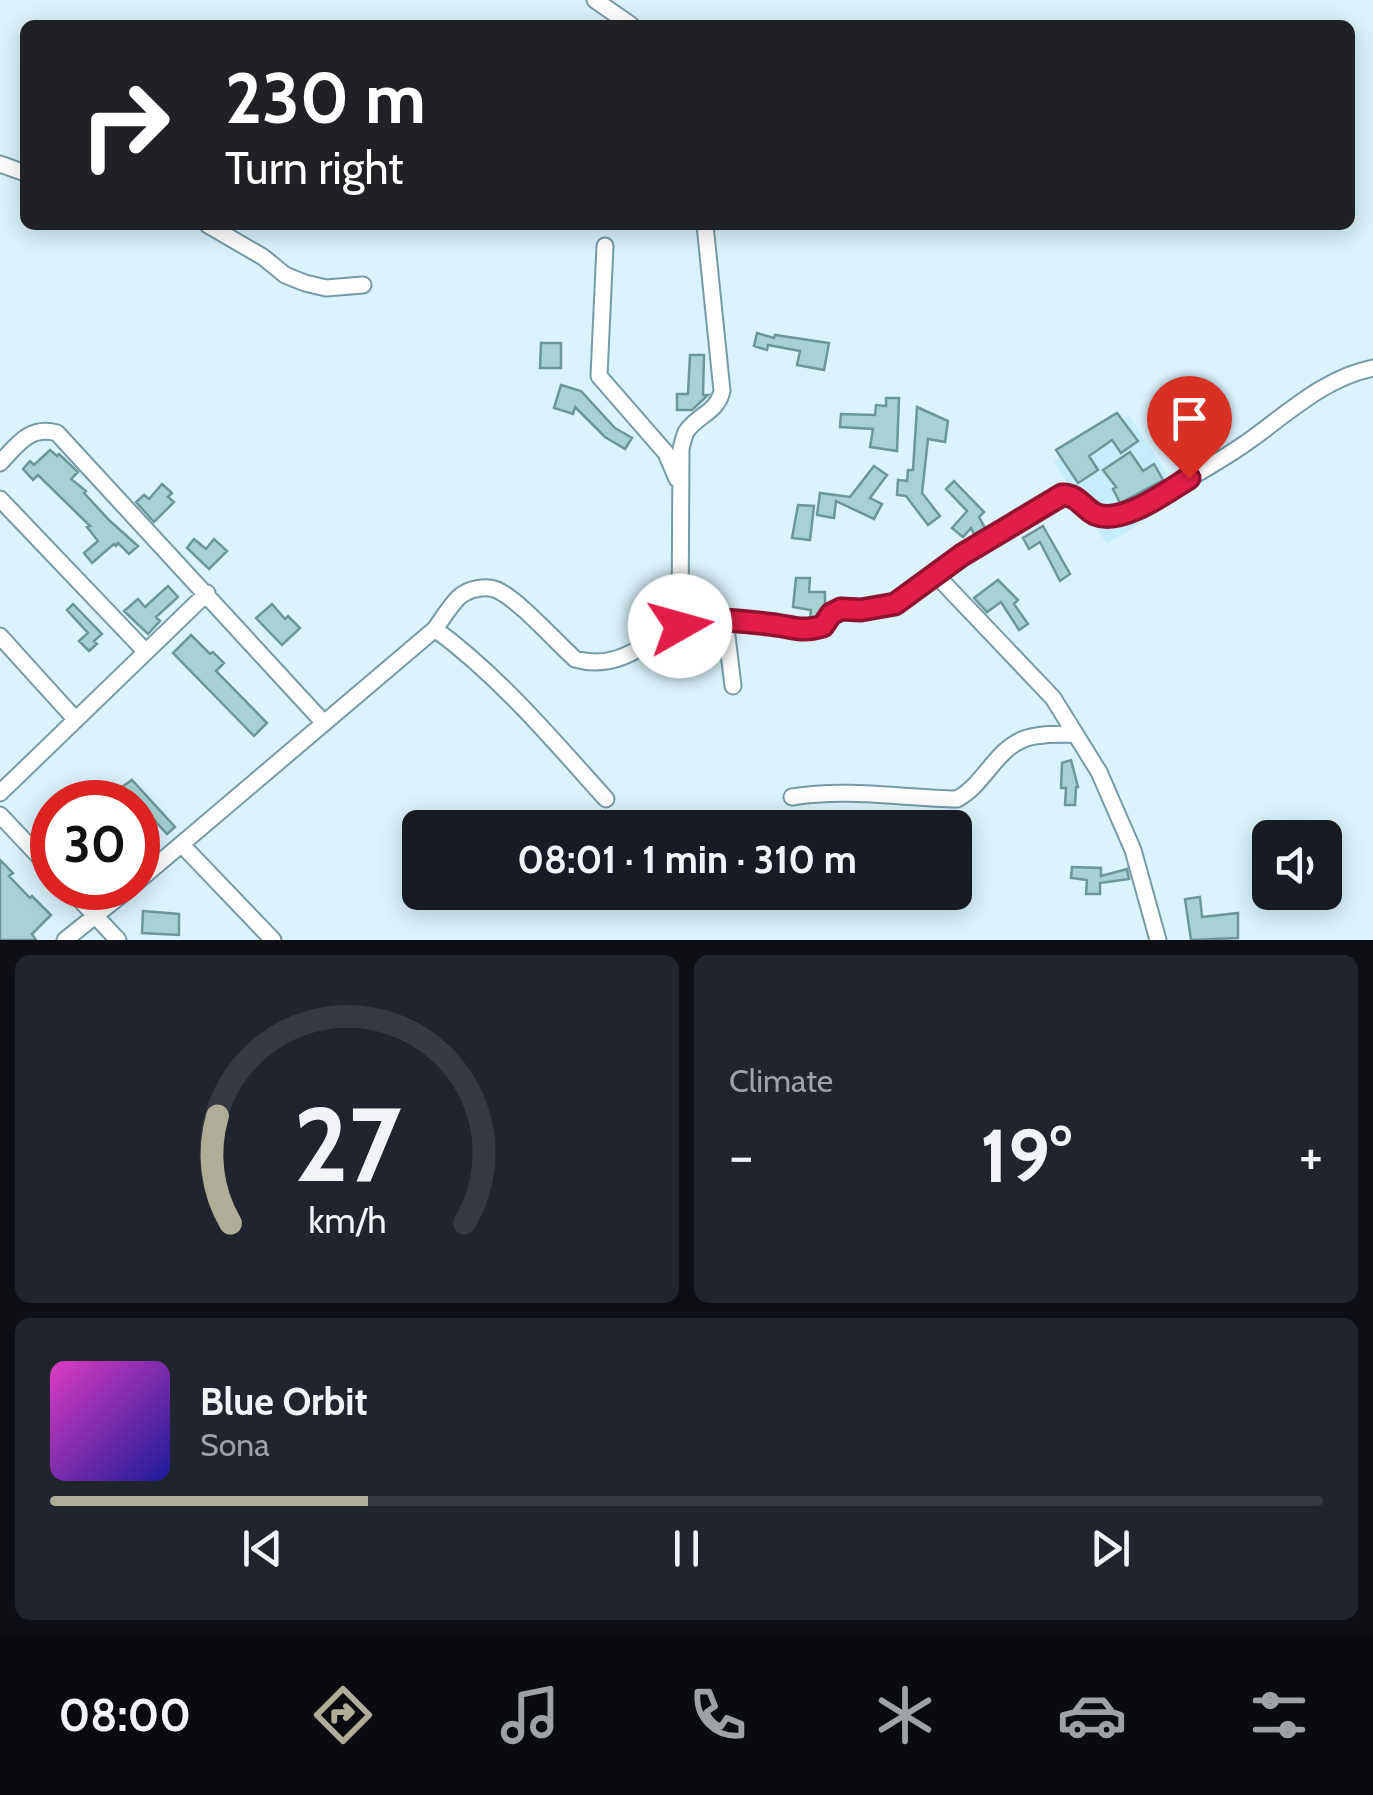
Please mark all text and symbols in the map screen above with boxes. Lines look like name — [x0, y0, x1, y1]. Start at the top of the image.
text: 230 m — [225, 55, 426, 141]
icon: right — [60, 60, 190, 190]
text: Turn right — [225, 141, 404, 195]
pin — [1147, 376, 1232, 479]
icon: arrive — [1162, 391, 1217, 446]
position arrow — [628, 574, 732, 678]
speed limit sign: 30 — [30, 780, 160, 910]
map controls — [1252, 820, 1342, 910]
button: sound — [1252, 820, 1342, 910]
text: 08:01 · 1 min · 310 m — [517, 836, 857, 883]
text: Climate — [729, 1061, 833, 1100]
text: 27 — [293, 1081, 401, 1207]
text: 19° — [980, 1110, 1072, 1201]
text: − — [729, 1122, 753, 1189]
text: + — [1299, 1122, 1323, 1189]
text: km/h — [308, 1199, 386, 1242]
text: Blue Orbit — [200, 1378, 368, 1425]
text: Sona — [200, 1425, 270, 1464]
icon: previous — [235, 1521, 290, 1576]
icon: pause — [659, 1521, 714, 1576]
icon: next — [1083, 1521, 1138, 1576]
icon: directions — [308, 1680, 378, 1750]
icon: music — [495, 1680, 565, 1750]
icon: phone — [683, 1680, 753, 1750]
icon: climate — [870, 1680, 940, 1750]
icon: car — [1057, 1680, 1127, 1750]
icon: filters — [1244, 1680, 1314, 1750]
text: 08:00 — [59, 1688, 191, 1742]

